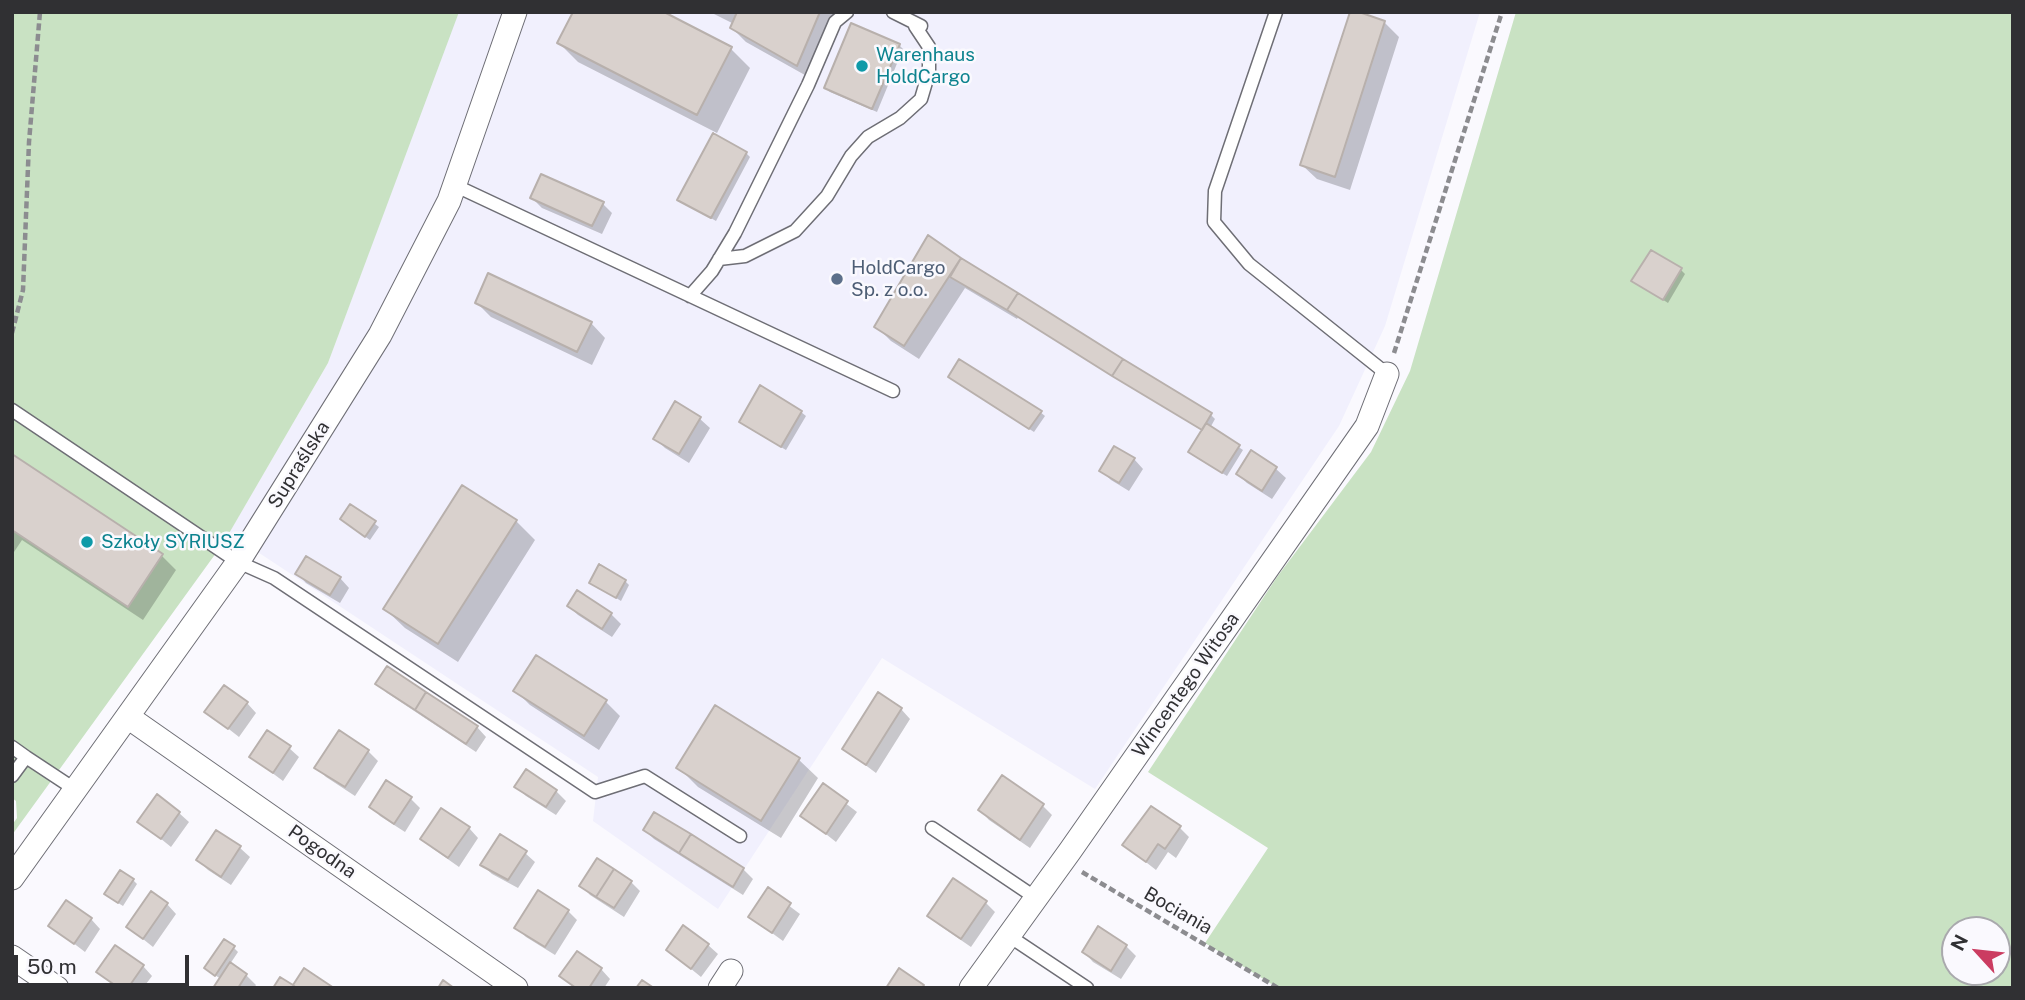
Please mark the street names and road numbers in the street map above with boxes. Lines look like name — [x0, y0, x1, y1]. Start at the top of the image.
street label: Supraślska — [263, 417, 335, 513]
street label: Wincentego Witosa — [1128, 608, 1244, 762]
street label: Pogodna — [284, 820, 360, 884]
street label: Bociania — [1140, 882, 1216, 940]

